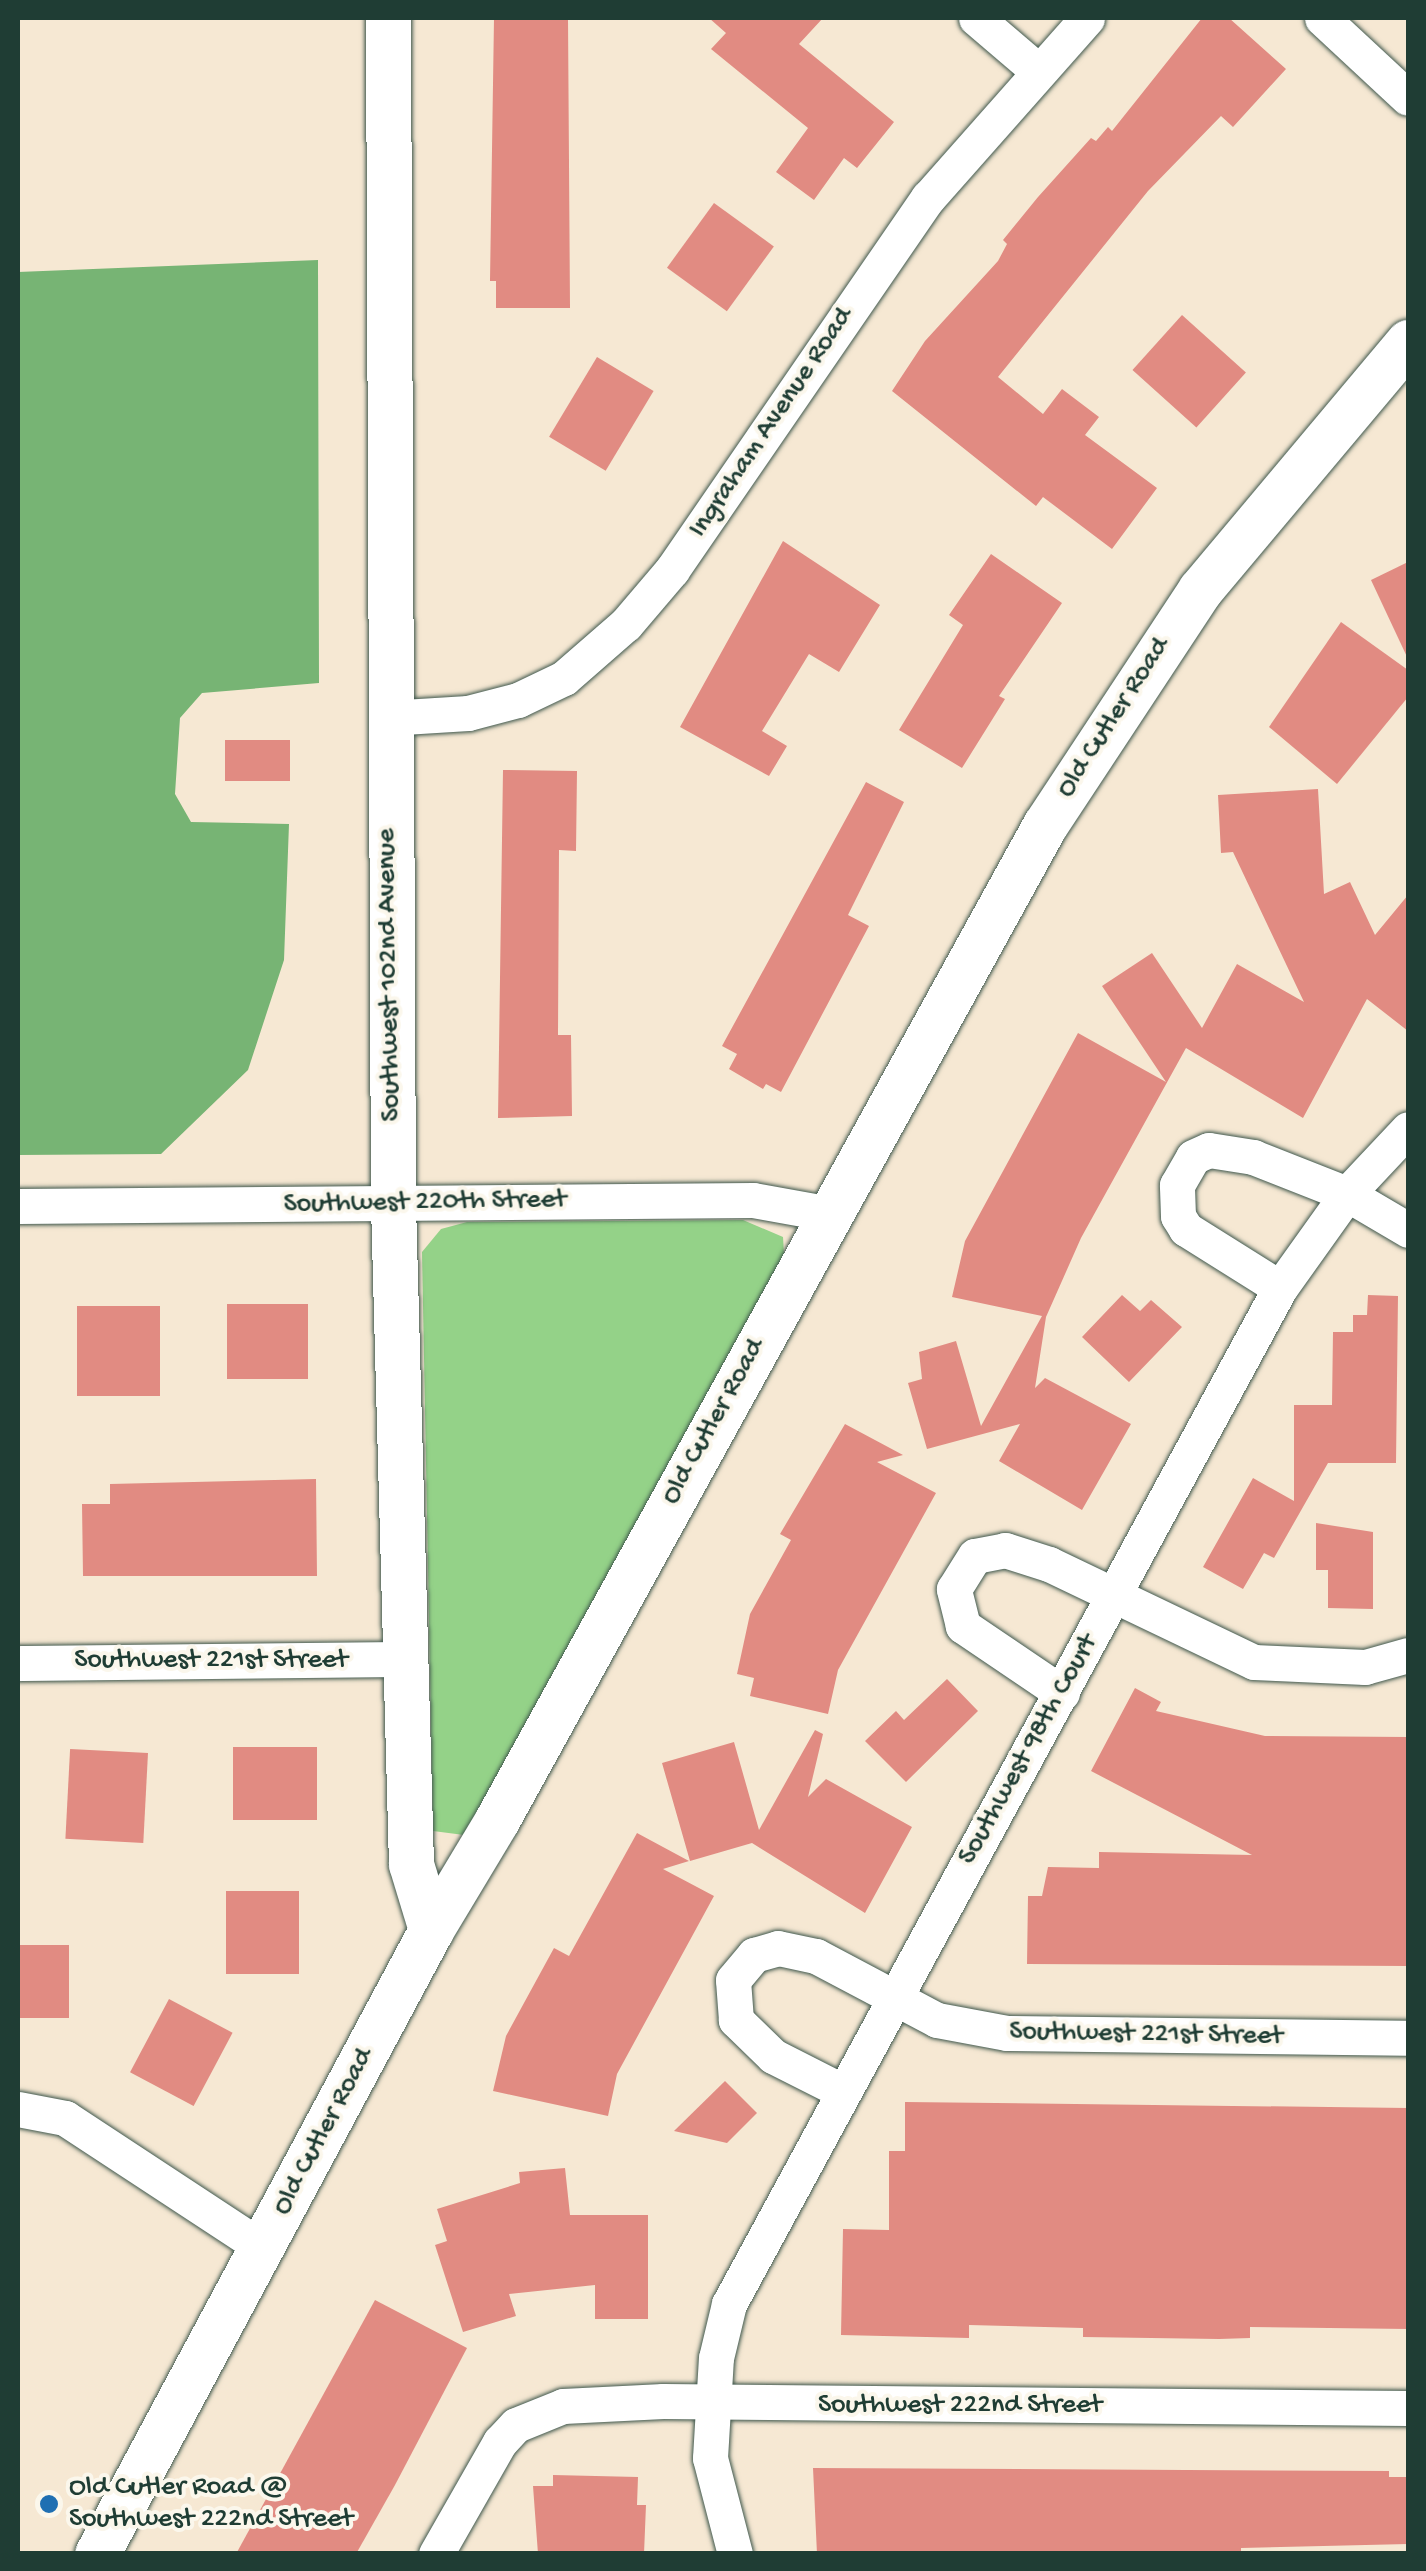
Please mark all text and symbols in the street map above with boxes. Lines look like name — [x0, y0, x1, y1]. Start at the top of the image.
street label: Ingraham Avenue Road — [682, 301, 862, 545]
street label: Old Cutler Road — [1050, 632, 1178, 804]
street label: Southwest 102nd Avenue — [371, 828, 409, 1122]
street label: Southwest 220th Street — [283, 1184, 567, 1222]
street label: Old Cutler Road — [655, 1333, 773, 1511]
street label: Southwest 98th Court — [952, 1629, 1106, 1871]
street label: Southwest 221st Street — [74, 1644, 348, 1678]
street label: Southwest 221st Street — [1009, 2016, 1283, 2054]
street label: Old Cutler Road — [266, 2043, 382, 2221]
street label: Southwest 222nd Street — [818, 2389, 1102, 2423]
place label: Old Cutler Road @ Southwest 222nd Street — [69, 2471, 353, 2537]
marker: Old Cutler Road @ Southwest 222nd Street — [38, 2493, 60, 2515]

